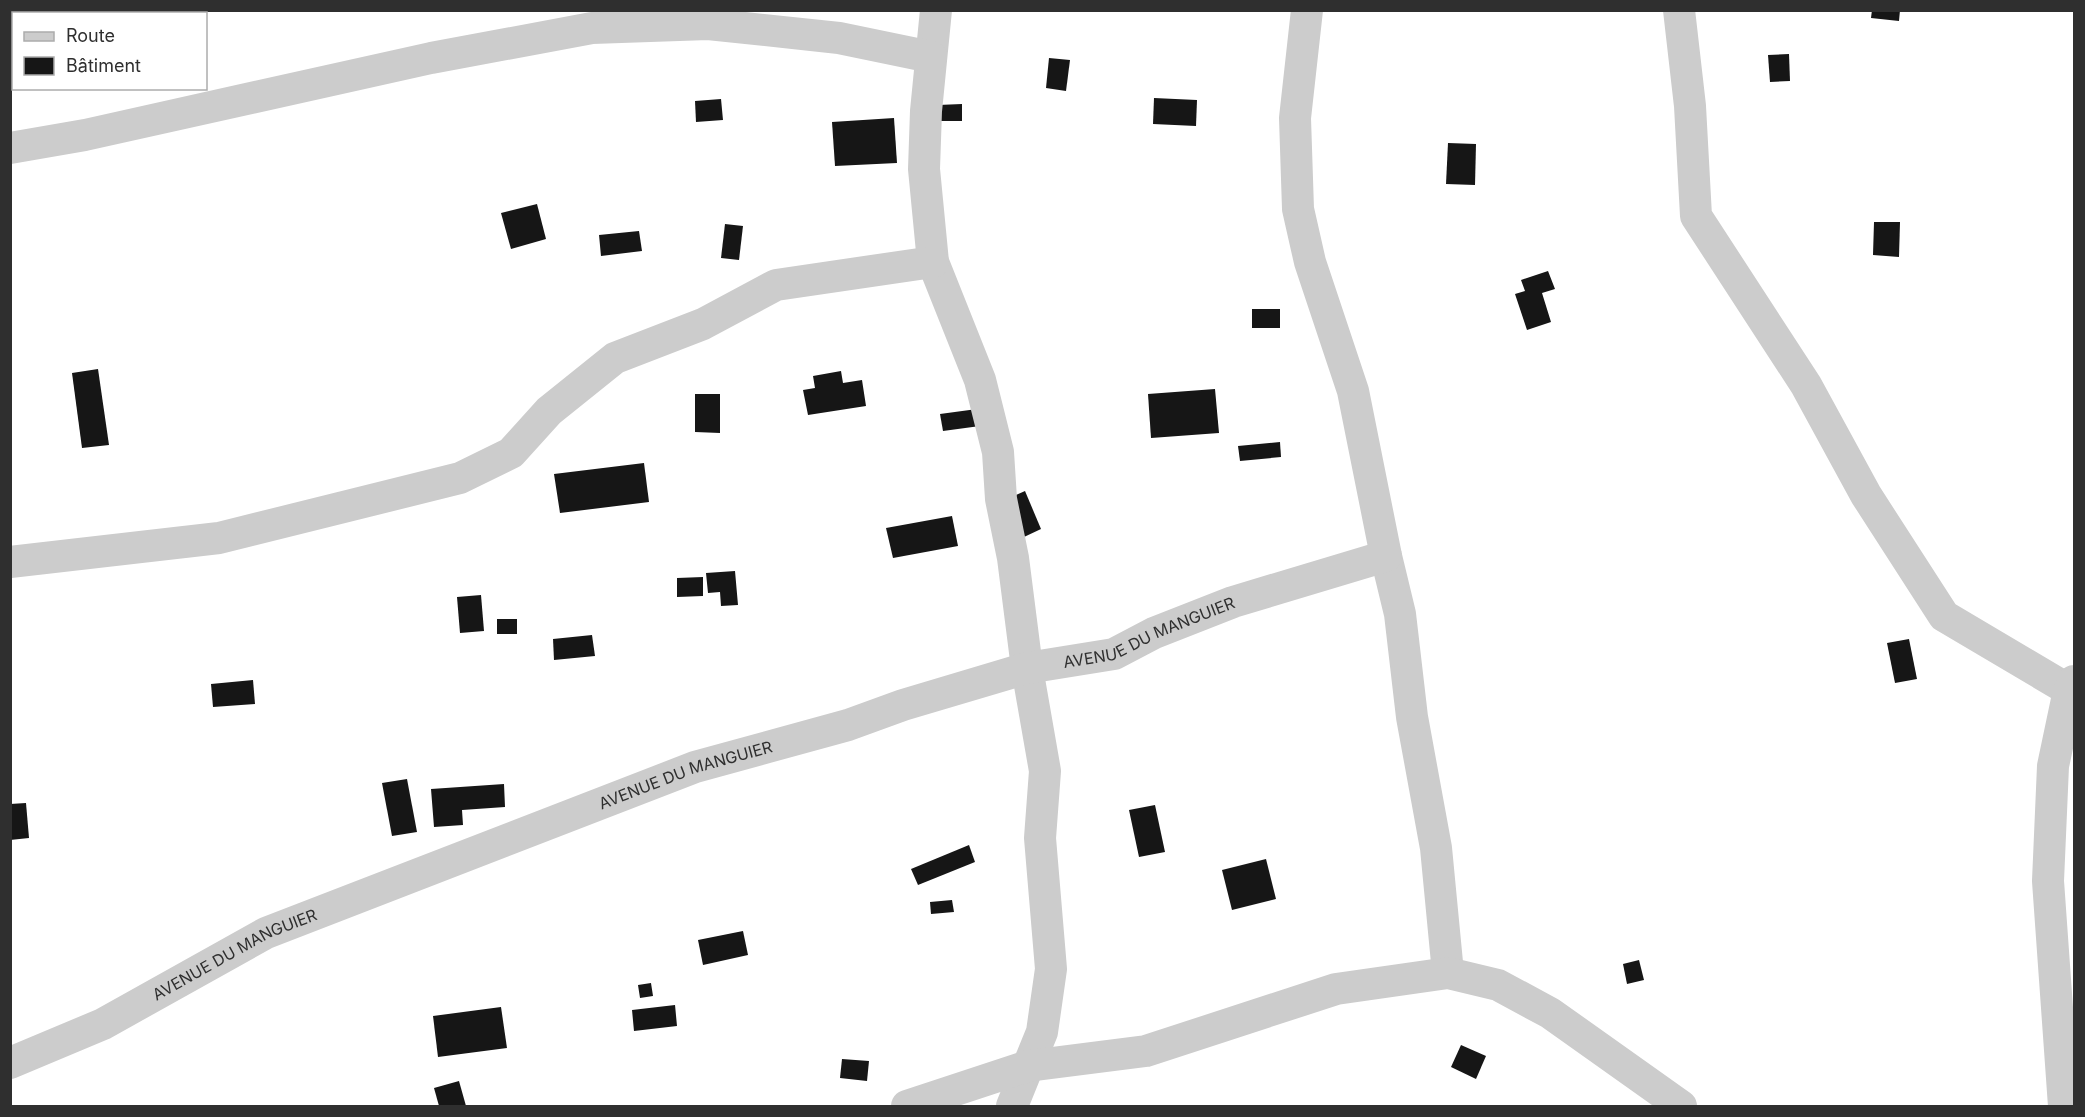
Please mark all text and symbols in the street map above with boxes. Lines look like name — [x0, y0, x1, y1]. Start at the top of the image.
legend — [12, 12, 207, 90]
text: Route — [66, 25, 115, 46]
text: Bâtiment — [66, 55, 141, 76]
street label: AVENUE DU MANGUIER — [1062, 592, 1237, 672]
street label: AVENUE DU MANGUIER — [596, 736, 774, 813]
street label: AVENUE DU MANGUIER — [149, 904, 320, 1004]

